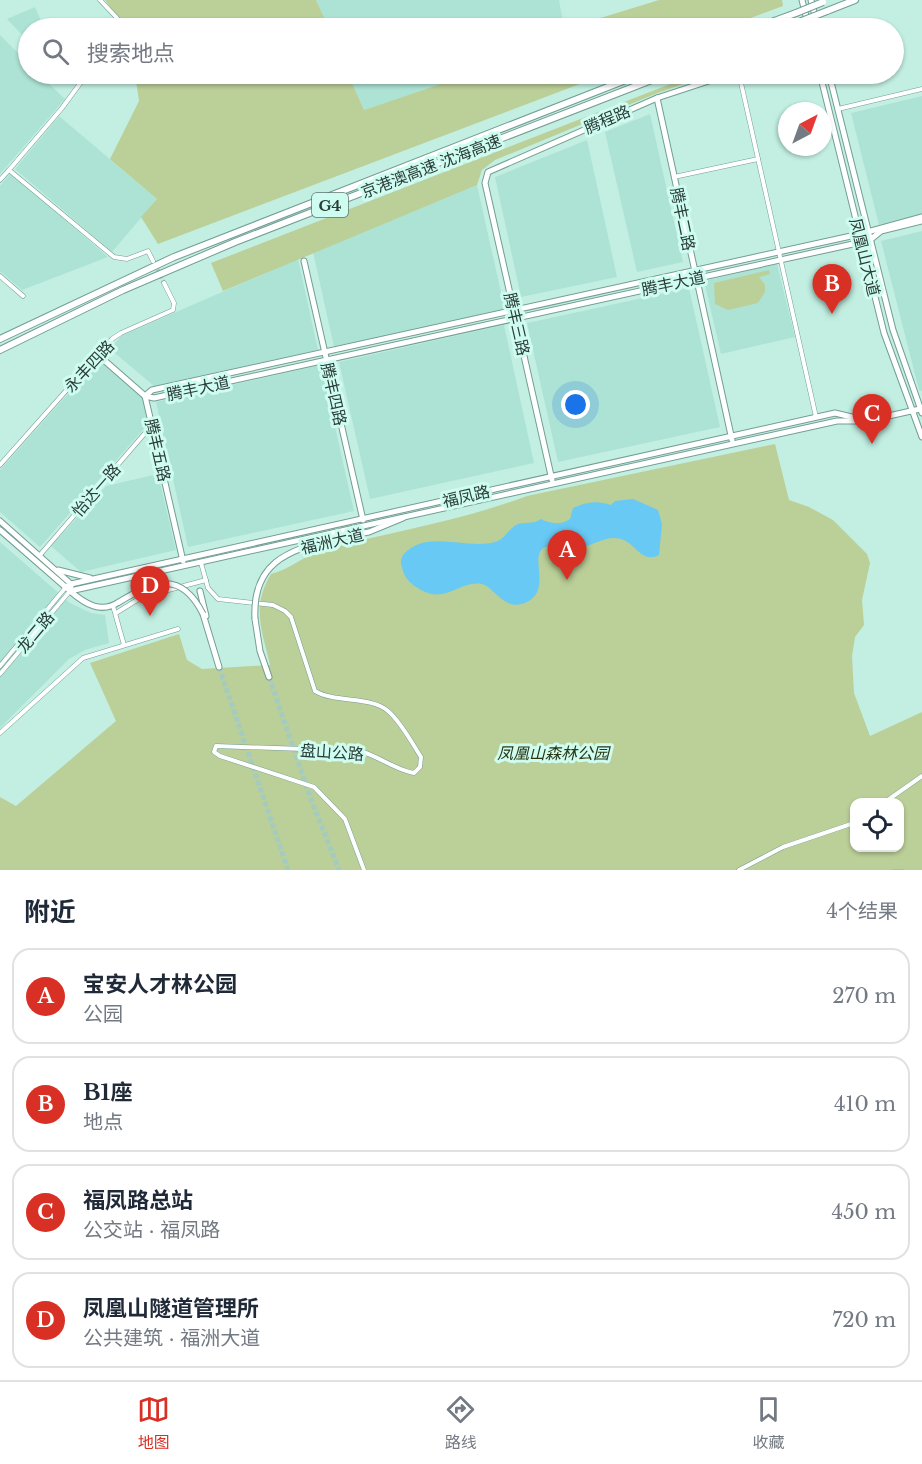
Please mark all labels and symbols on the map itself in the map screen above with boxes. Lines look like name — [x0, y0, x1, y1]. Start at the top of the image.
street label: 腾程路 — [581, 100, 633, 138]
north arrow — [778, 102, 832, 156]
street label: 京港澳高速 沈海高速 — [358, 130, 504, 202]
street label: 腾丰二路 — [667, 186, 699, 252]
road number: G4 — [312, 193, 348, 217]
street label: 凤凰山大道 — [846, 216, 884, 298]
pin: B — [812, 264, 852, 314]
street label: 腾丰大道 — [640, 267, 706, 299]
street label: 腾丰三路 — [500, 291, 534, 357]
street label: 永丰四路 — [60, 336, 118, 396]
street label: 腾丰四路 — [317, 361, 351, 427]
street label: 腾丰大道 — [165, 372, 231, 404]
your location — [561, 390, 590, 419]
pin: C — [852, 394, 892, 444]
street label: 腾丰五路 — [141, 417, 175, 483]
street label: 怡达一路 — [67, 459, 125, 521]
street label: 福凤路 — [440, 481, 492, 511]
street label: 福洲大道 — [299, 524, 365, 558]
pin: A — [548, 530, 586, 580]
pin: D — [130, 566, 170, 616]
street label: 龙二路 — [12, 607, 58, 657]
street label: 盘山公路 — [299, 740, 365, 764]
park label: 凤凰山森林公园 — [497, 743, 611, 763]

